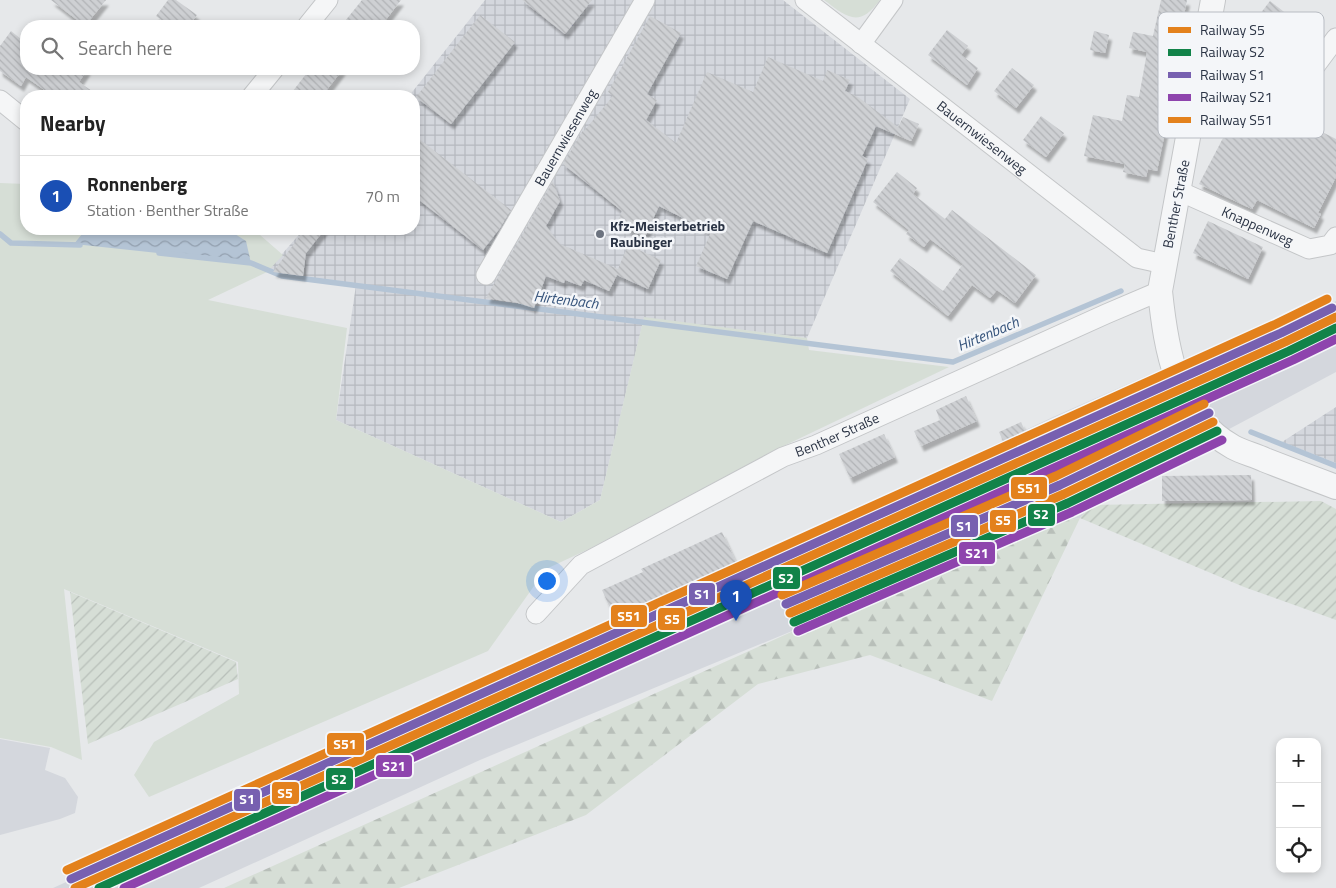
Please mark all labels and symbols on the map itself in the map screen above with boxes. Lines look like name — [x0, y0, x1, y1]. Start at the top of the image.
legend — [1158, 12, 1324, 138]
text: Railway S5 — [1200, 19, 1265, 40]
text: Railway S2 — [1200, 41, 1265, 62]
text: Railway S1 — [1200, 64, 1265, 85]
street label: Bauernwiesenweg — [529, 85, 602, 190]
text: Railway S21 — [1200, 86, 1273, 107]
street label: Bauernwiesenweg — [933, 95, 1032, 179]
text: Railway S51 — [1200, 109, 1273, 130]
street label: Benther Straße — [1157, 158, 1194, 250]
street label: Knappenweg — [1218, 200, 1297, 251]
place label: Kfz-Meisterbetrieb Raubinger — [610, 215, 726, 252]
marker: Kfz-Meisterbetrieb Raubinger — [594, 228, 606, 240]
water label: Hirtenbach — [532, 284, 600, 315]
water label: Hirtenbach — [953, 310, 1023, 357]
street label: Benther Straße — [792, 407, 882, 462]
line badge: S51 — [1010, 476, 1048, 500]
text: S51 — [1017, 477, 1041, 498]
line badge: S2 — [1027, 503, 1056, 527]
text: S2 — [1033, 503, 1049, 524]
line badge: S5 — [989, 509, 1017, 533]
text: S5 — [995, 509, 1011, 530]
line badge: S1 — [950, 514, 979, 538]
text: S1 — [956, 515, 972, 536]
line badge: S21 — [958, 541, 996, 565]
text: S21 — [965, 542, 989, 563]
line badge: S2 — [772, 566, 801, 590]
text: S2 — [778, 567, 794, 588]
your location — [534, 568, 560, 594]
pin: 1 — [720, 580, 752, 621]
line badge: S1 — [688, 582, 716, 606]
text: S1 — [694, 583, 710, 604]
line badge: S51 — [610, 604, 648, 628]
text: S51 — [617, 605, 641, 626]
line badge: S5 — [657, 607, 686, 631]
text: S5 — [664, 608, 680, 629]
line badge: S51 — [326, 732, 365, 756]
text: S51 — [333, 733, 357, 754]
line badge: S21 — [375, 754, 413, 778]
text: S21 — [382, 755, 406, 776]
line badge: S2 — [325, 767, 354, 791]
text: S2 — [331, 768, 347, 789]
line badge: S5 — [271, 781, 300, 805]
text: S5 — [277, 782, 293, 803]
line badge: S1 — [233, 788, 261, 812]
text: S1 — [239, 788, 255, 809]

